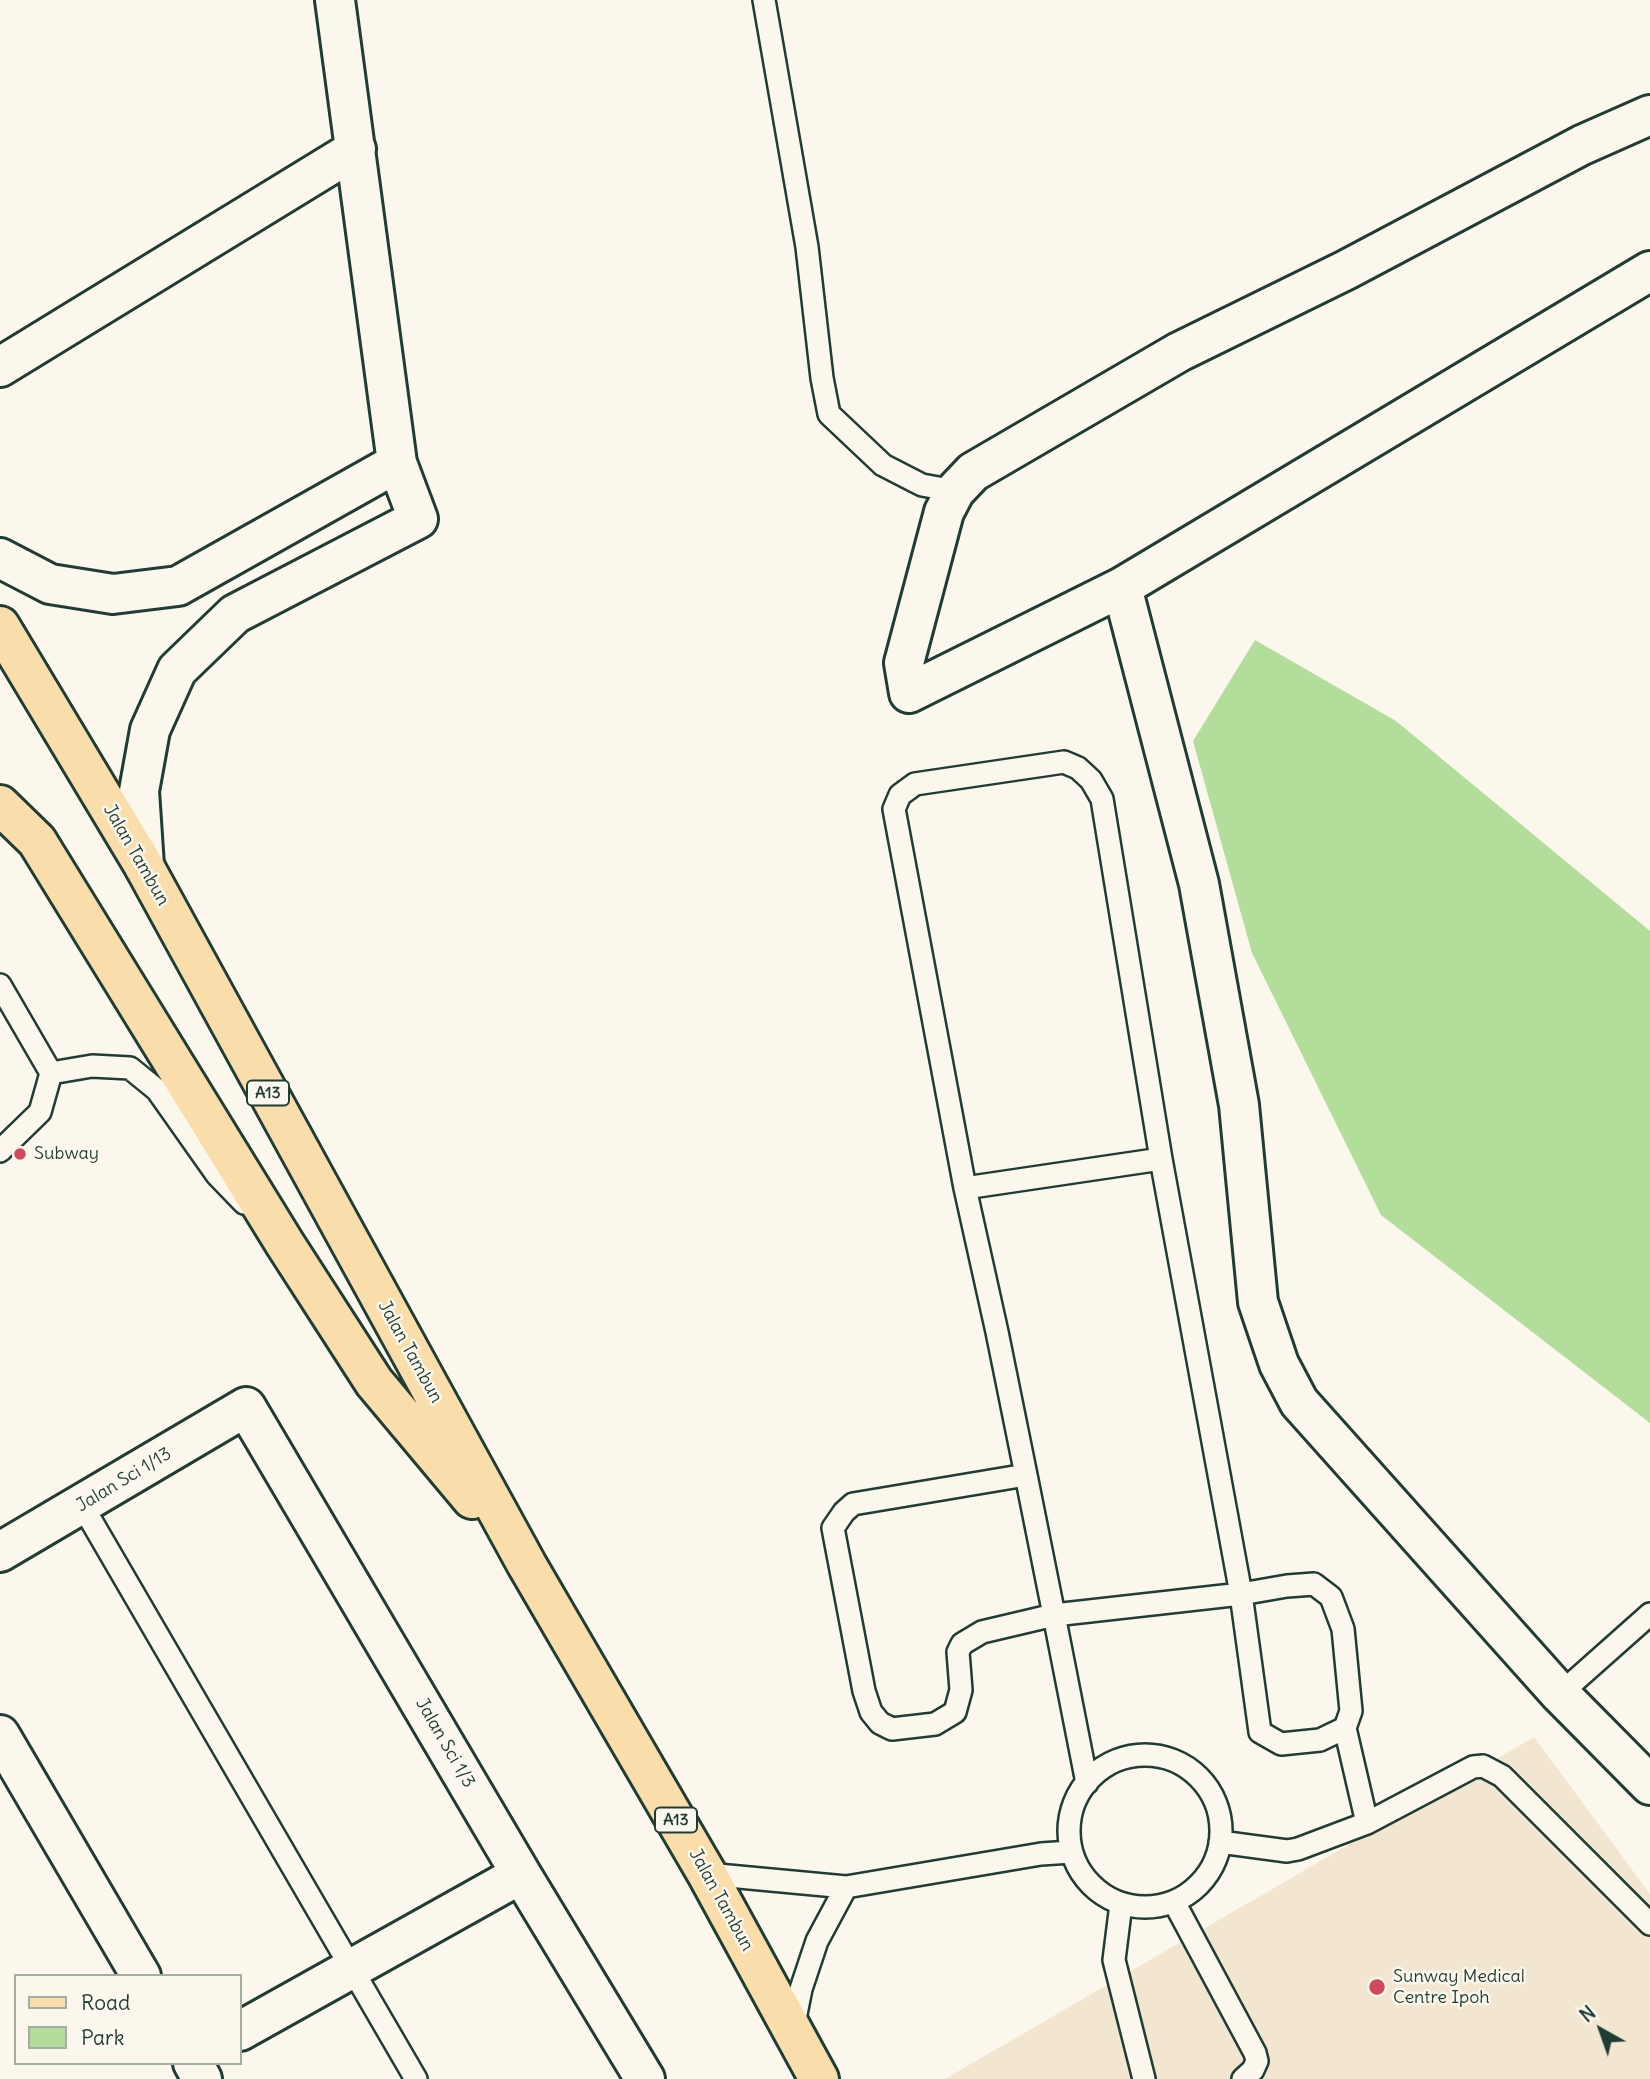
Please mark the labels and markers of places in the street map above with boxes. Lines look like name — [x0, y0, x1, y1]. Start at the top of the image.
place label: Subway — [34, 1143, 99, 1165]
marker: Subway — [12, 1146, 28, 1162]
place label: Sunway Medical Centre Ipoh — [1393, 1966, 1525, 2008]
marker: Sunway Medical Centre Ipoh — [1367, 1977, 1387, 1997]

